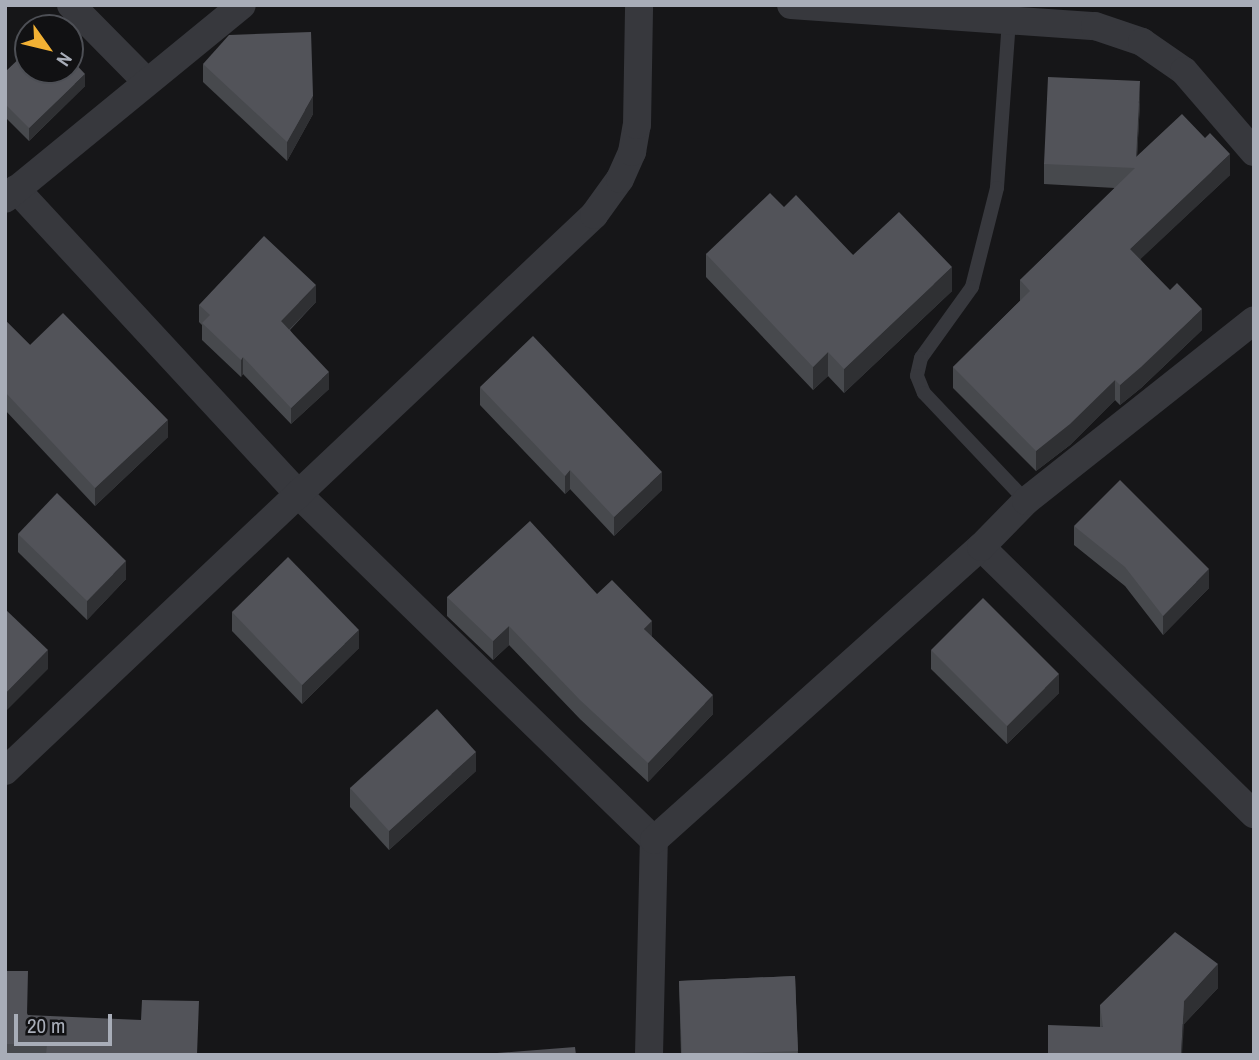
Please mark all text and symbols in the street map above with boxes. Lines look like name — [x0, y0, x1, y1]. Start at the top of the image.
north arrow — [14, 14, 84, 84]
text: N — [51, 48, 79, 72]
scale bar — [18, 1000, 116, 1044]
text: 20 m — [27, 1011, 65, 1040]

